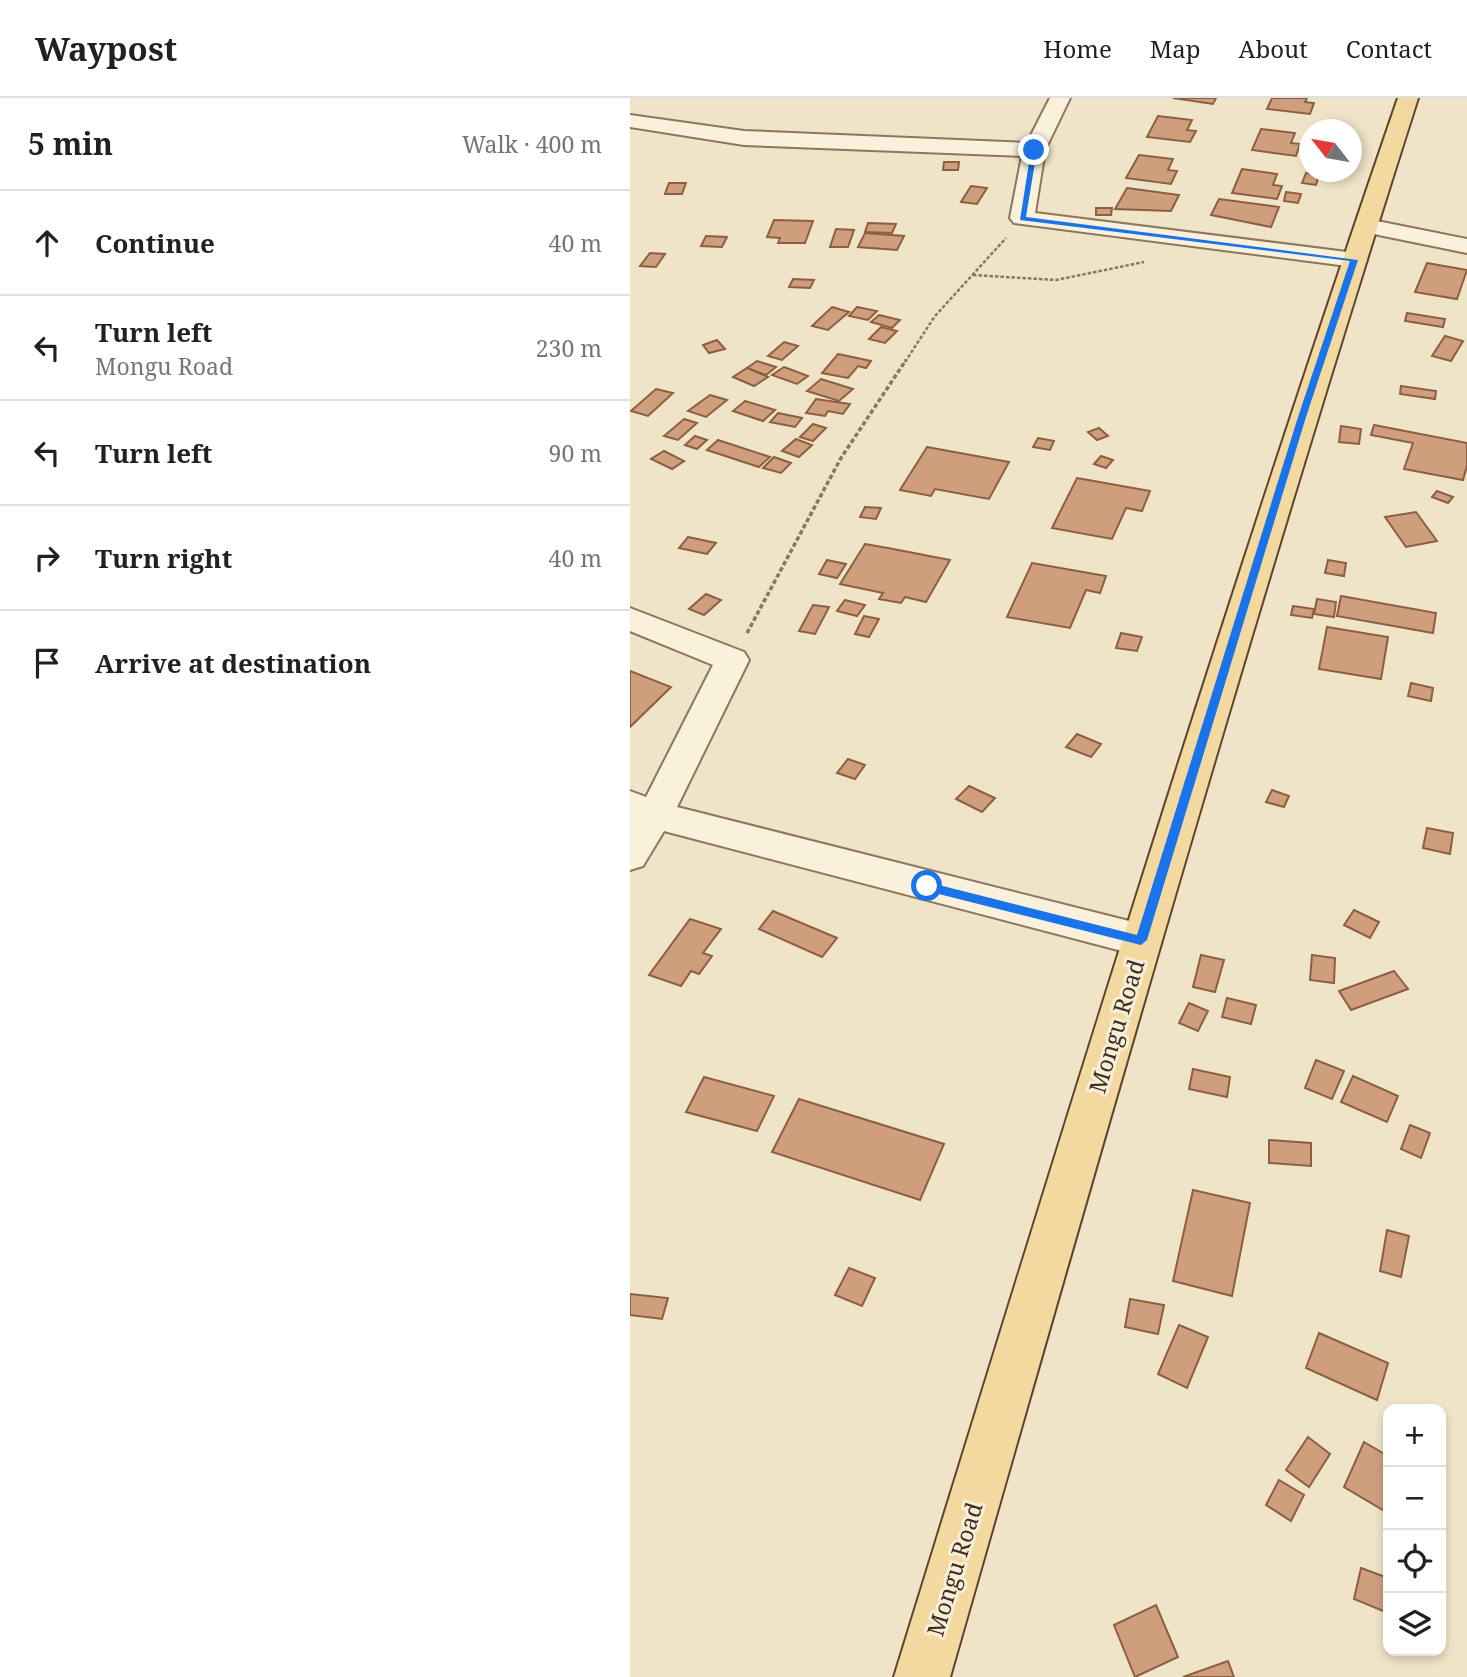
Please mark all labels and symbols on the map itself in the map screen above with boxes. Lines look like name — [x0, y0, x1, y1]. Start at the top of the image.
north arrow — [1299, 119, 1362, 182]
route end — [1018, 134, 1049, 165]
route start — [911, 870, 942, 901]
street label: Mongu Road — [1081, 955, 1151, 1097]
street label: Mongu Road — [919, 1498, 989, 1640]

